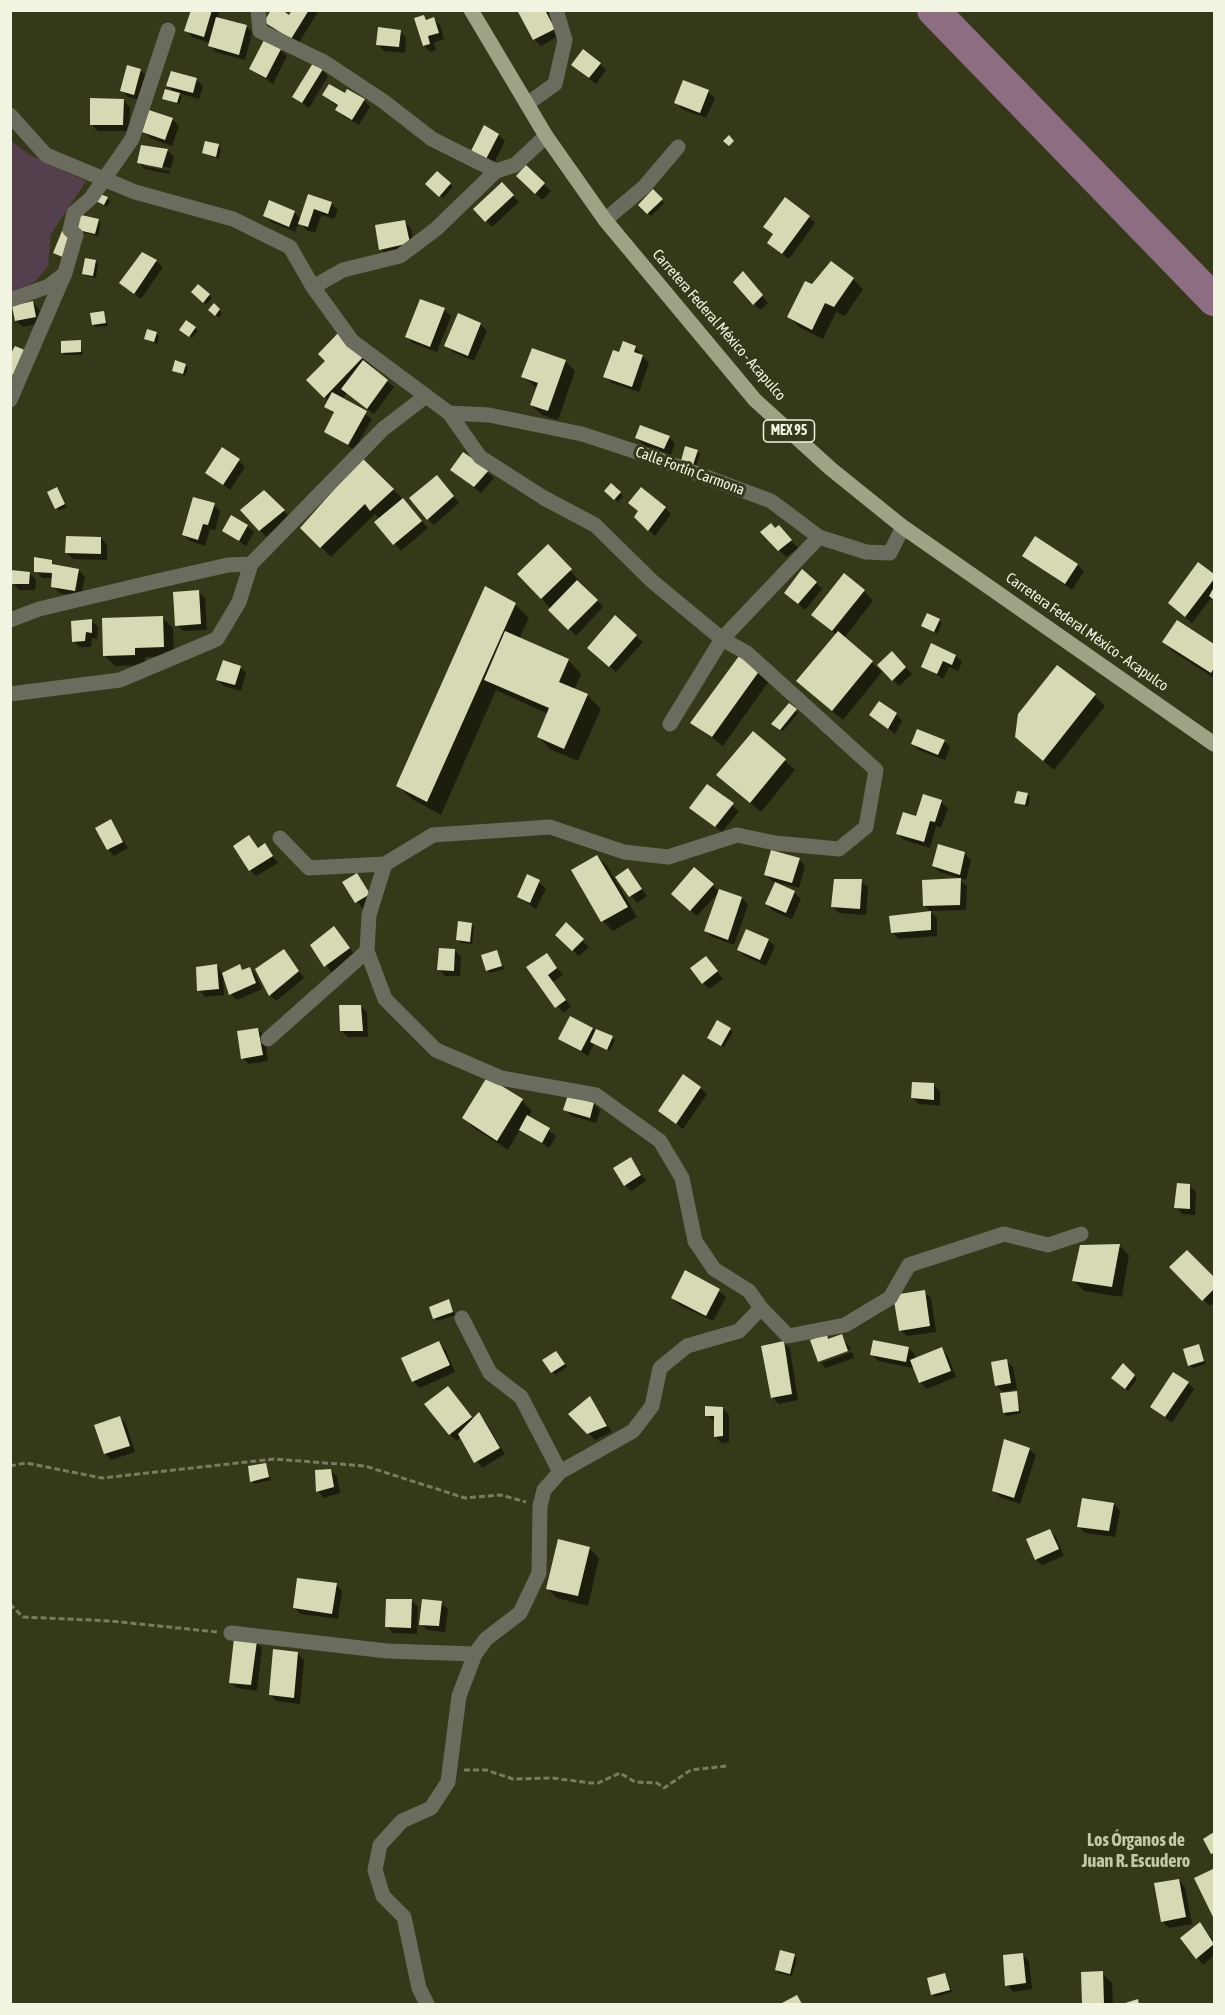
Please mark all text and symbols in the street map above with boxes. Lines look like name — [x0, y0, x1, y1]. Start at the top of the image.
street label: Carretera Federal México - Acapulco — [648, 246, 790, 404]
road number: MEX 95 — [764, 420, 814, 442]
street label: Calle Fortín Carmona — [633, 443, 747, 499]
street label: Carretera Federal México - Acapulco — [1002, 569, 1172, 695]
district label: Los Órganos de Juan R. Escudero — [1082, 1829, 1190, 1872]

